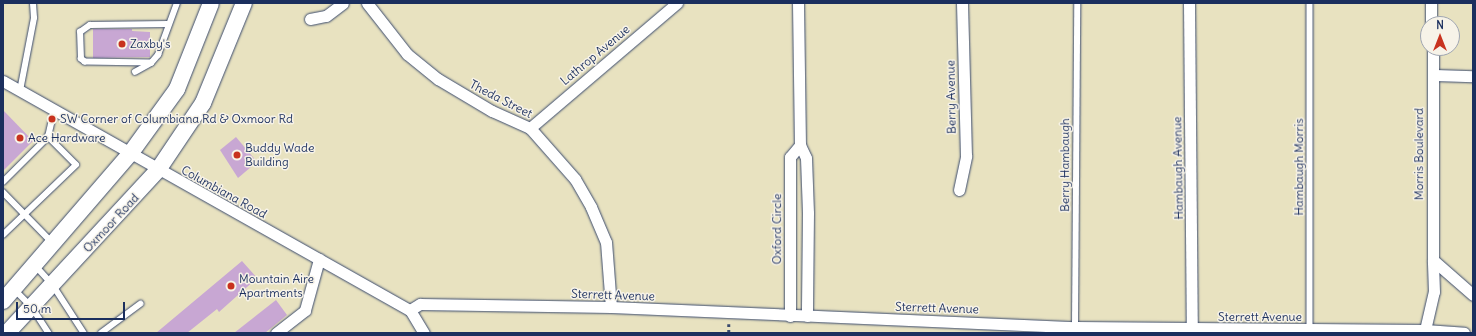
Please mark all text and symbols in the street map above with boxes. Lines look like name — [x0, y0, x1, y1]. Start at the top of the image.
north arrow — [1420, 16, 1460, 56]
text: N — [1436, 18, 1444, 32]
street label: Lathrop Avenue — [558, 22, 632, 88]
place label: Zaxby's — [130, 37, 171, 51]
marker: Zaxby's — [117, 39, 127, 49]
street label: Berry Avenue — [943, 60, 959, 134]
street label: Theda Street — [467, 77, 535, 121]
street label: Morris Boulevard — [1412, 108, 1426, 200]
place label: SW Corner of Columbiana Rd & Oxmoor Rd — [60, 112, 293, 126]
marker: SW Corner of Columbiana Rd & Oxmoor Rd — [47, 114, 57, 124]
street label: Hambaugh Avenue — [1170, 116, 1186, 220]
street label: Berry Hambaugh — [1058, 118, 1072, 212]
street label: Hambaugh Morris — [1292, 118, 1306, 216]
place label: Ace Hardware — [28, 131, 105, 145]
marker: Ace Hardware — [15, 133, 25, 143]
place label: Buddy Wade Building — [245, 141, 314, 169]
marker: Buddy Wade Building — [232, 150, 242, 160]
street label: Columbiana Road — [179, 163, 269, 221]
street label: Oxmoor Road — [80, 191, 142, 255]
street label: Oxford Circle — [770, 193, 784, 265]
place label: Mountain Aire Apartments — [239, 272, 314, 300]
marker: Mountain Aire Apartments — [226, 281, 236, 291]
street label: Sterrett Avenue — [571, 286, 655, 304]
scale bar — [18, 294, 127, 320]
street label: Sterrett Avenue — [895, 299, 979, 317]
text: 50 m — [23, 301, 51, 316]
street label: Sterrett Avenue — [1218, 310, 1302, 324]

